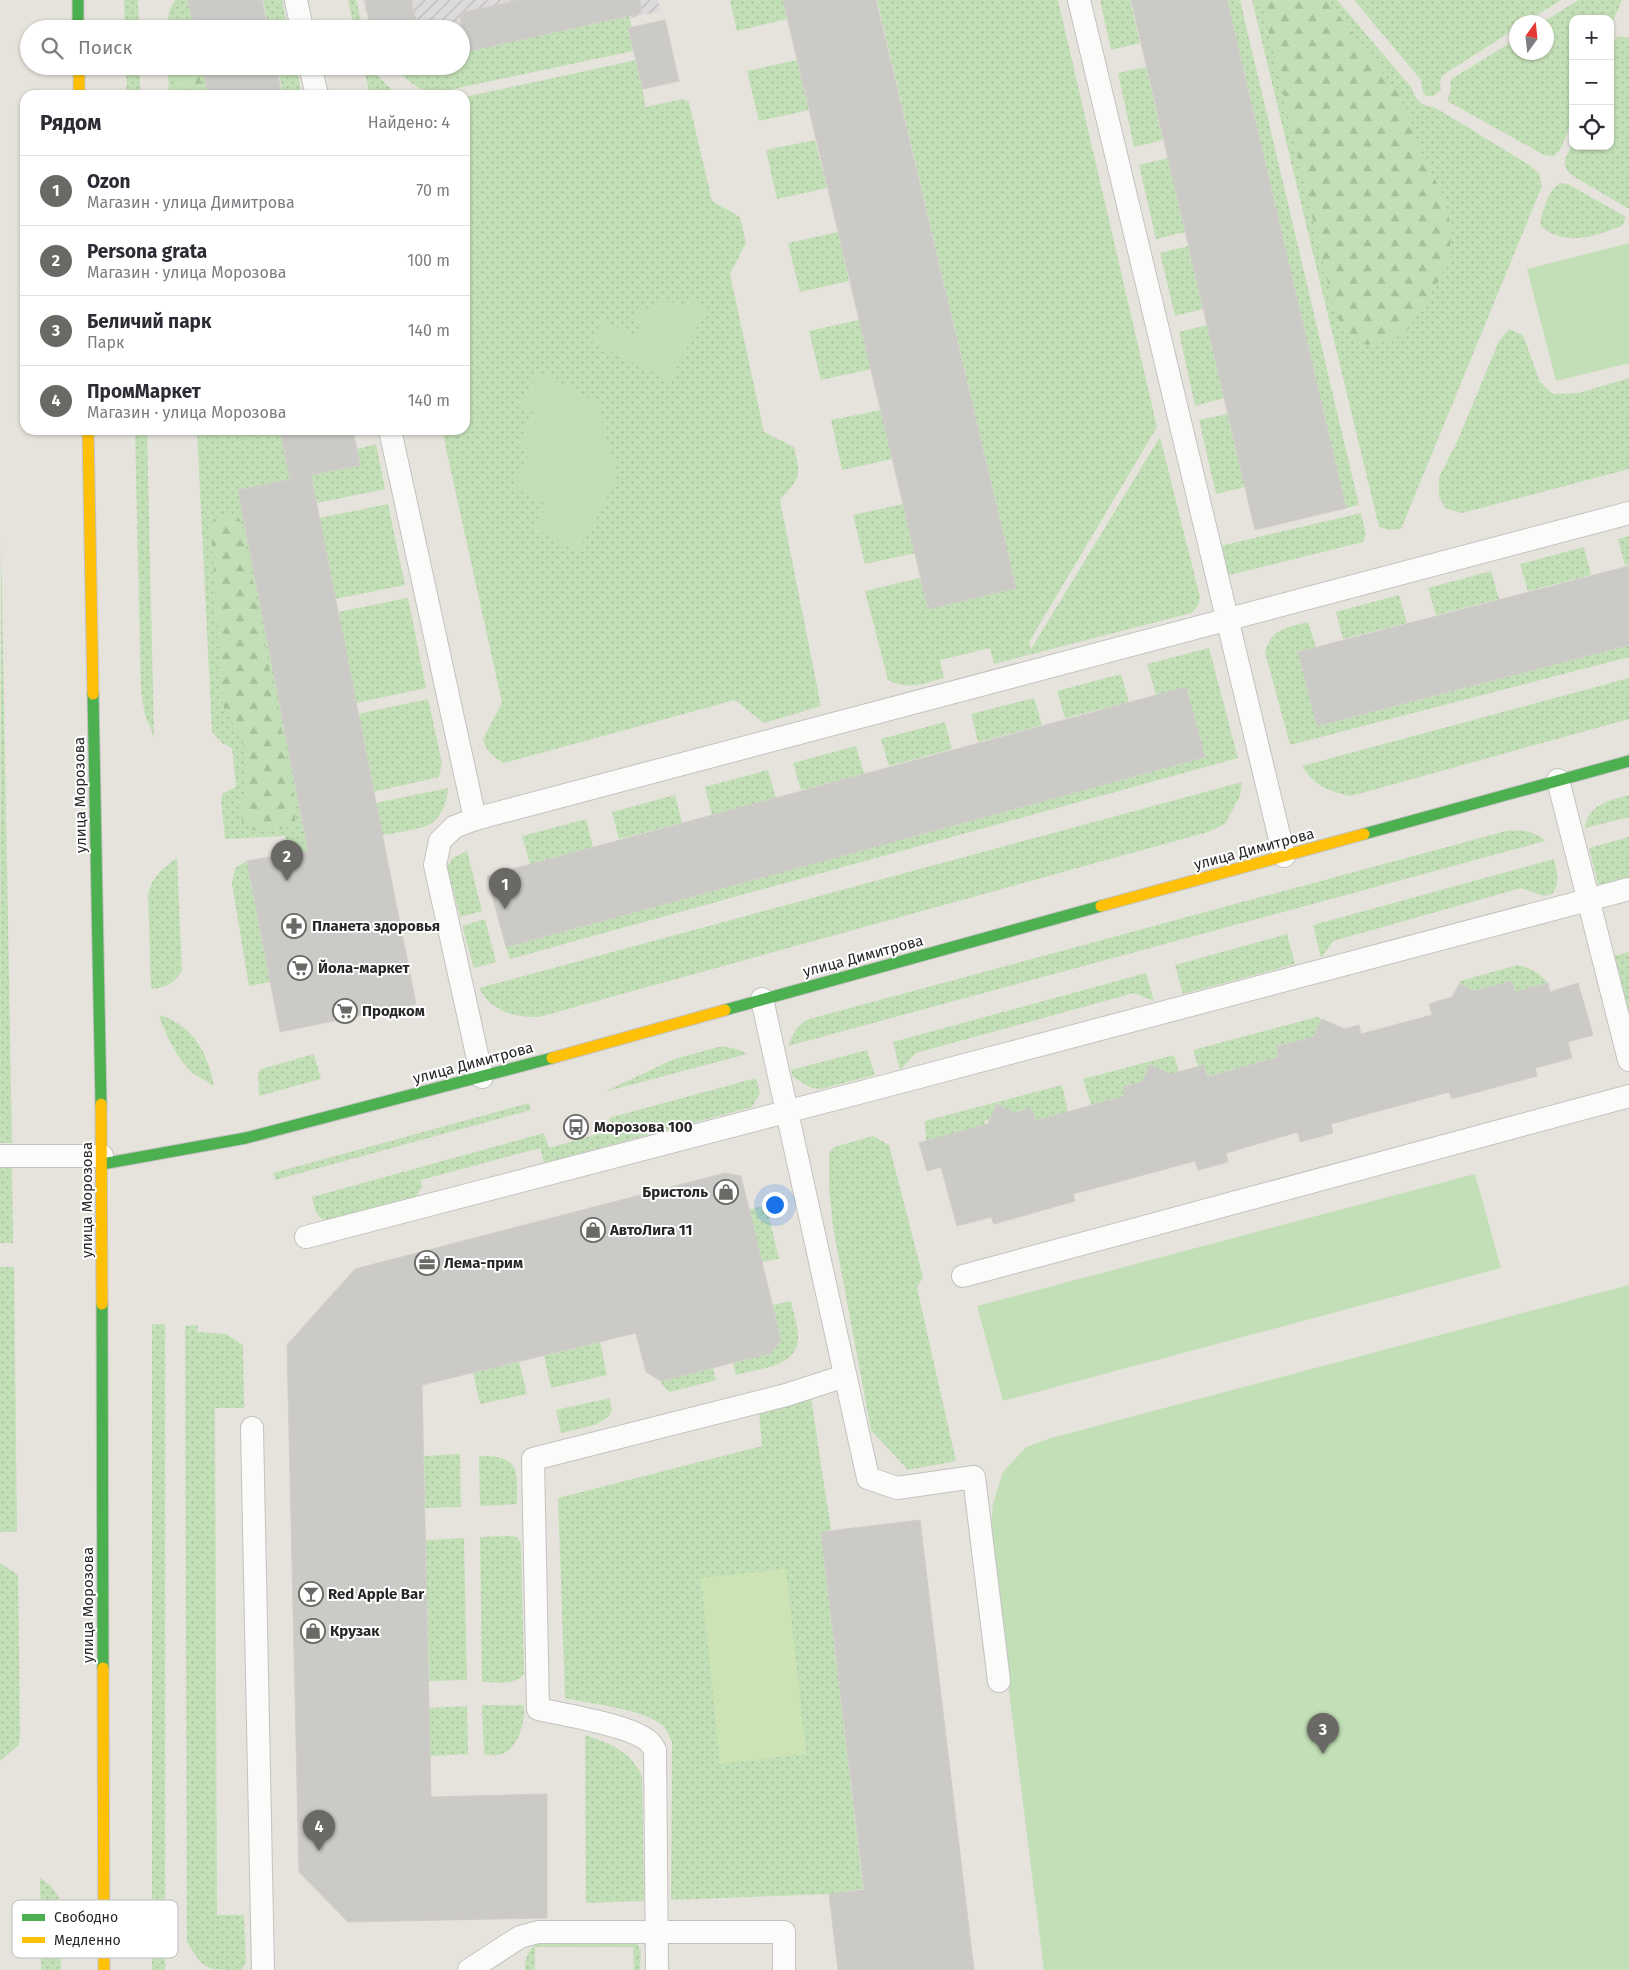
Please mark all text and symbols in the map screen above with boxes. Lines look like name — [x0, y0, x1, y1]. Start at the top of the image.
north arrow — [1509, 15, 1554, 60]
map controls — [1569, 15, 1614, 150]
button: + — [1569, 15, 1614, 60]
search box — [20, 20, 470, 75]
icon: search — [38, 34, 66, 62]
text: Поиск — [78, 36, 132, 59]
button: − — [1569, 60, 1614, 105]
button: locate — [1569, 105, 1614, 150]
text: Рядом — [40, 110, 101, 136]
text: Найдено: 4 — [368, 113, 450, 132]
text: Ozon — [87, 170, 131, 193]
text: 1 — [52, 181, 60, 200]
text: 70 m — [416, 181, 450, 200]
text: Магазин · улица Димитрова — [87, 193, 295, 212]
text: Persona grata — [87, 240, 207, 263]
text: 2 — [52, 251, 60, 270]
text: 100 m — [407, 251, 450, 270]
text: Магазин · улица Морозова — [87, 263, 286, 282]
text: Беличий парк — [87, 310, 211, 333]
text: 3 — [52, 321, 60, 340]
text: 140 m — [408, 321, 450, 340]
text: Парк — [87, 333, 124, 352]
text: ПромМаркет — [87, 380, 201, 403]
text: 4 — [51, 391, 61, 410]
text: 140 m — [408, 391, 450, 410]
text: Магазин · улица Морозова — [87, 403, 286, 422]
street label: улица Морозова — [70, 737, 90, 853]
street label: улица Димитрова — [1192, 824, 1316, 874]
pin: 2 — [271, 840, 303, 881]
pin: 1 — [489, 868, 521, 909]
pharmacy icon: Планета здоровья — [281, 913, 307, 939]
place label: Планета здоровья — [312, 917, 440, 935]
street label: улица Димитрова — [801, 931, 925, 981]
supermarket icon: Йола-маркет — [287, 955, 313, 981]
place label: Йола-маркет — [318, 959, 411, 977]
supermarket icon: Продком — [332, 998, 358, 1024]
place label: Продком — [362, 1002, 425, 1020]
street label: улица Димитрова — [411, 1038, 535, 1088]
bus stop icon: Морозова 100 — [563, 1114, 589, 1140]
place label: Морозова 100 — [594, 1118, 693, 1136]
street label: улица Морозова — [78, 1142, 96, 1258]
shop icon: Бристоль — [713, 1179, 739, 1205]
place label: Бристоль — [642, 1183, 708, 1201]
your location — [762, 1192, 788, 1218]
shop icon: АвтоЛига 11 — [580, 1217, 606, 1243]
place label: АвтоЛига 11 — [609, 1221, 692, 1239]
office icon: Лема-прим — [414, 1250, 440, 1276]
place label: Лема-прим — [444, 1254, 523, 1272]
street label: улица Морозова — [79, 1547, 97, 1663]
bar icon: Red Apple Bar — [298, 1581, 324, 1607]
place label: Red Apple Bar — [328, 1585, 425, 1603]
shop icon: Крузак — [300, 1618, 326, 1644]
place label: Крузак — [330, 1622, 380, 1640]
pin: 3 — [1307, 1713, 1339, 1754]
pin: 4 — [303, 1810, 335, 1851]
legend — [12, 1900, 178, 1958]
text: Свободно — [54, 1909, 118, 1926]
text: Медленно — [54, 1932, 121, 1949]

